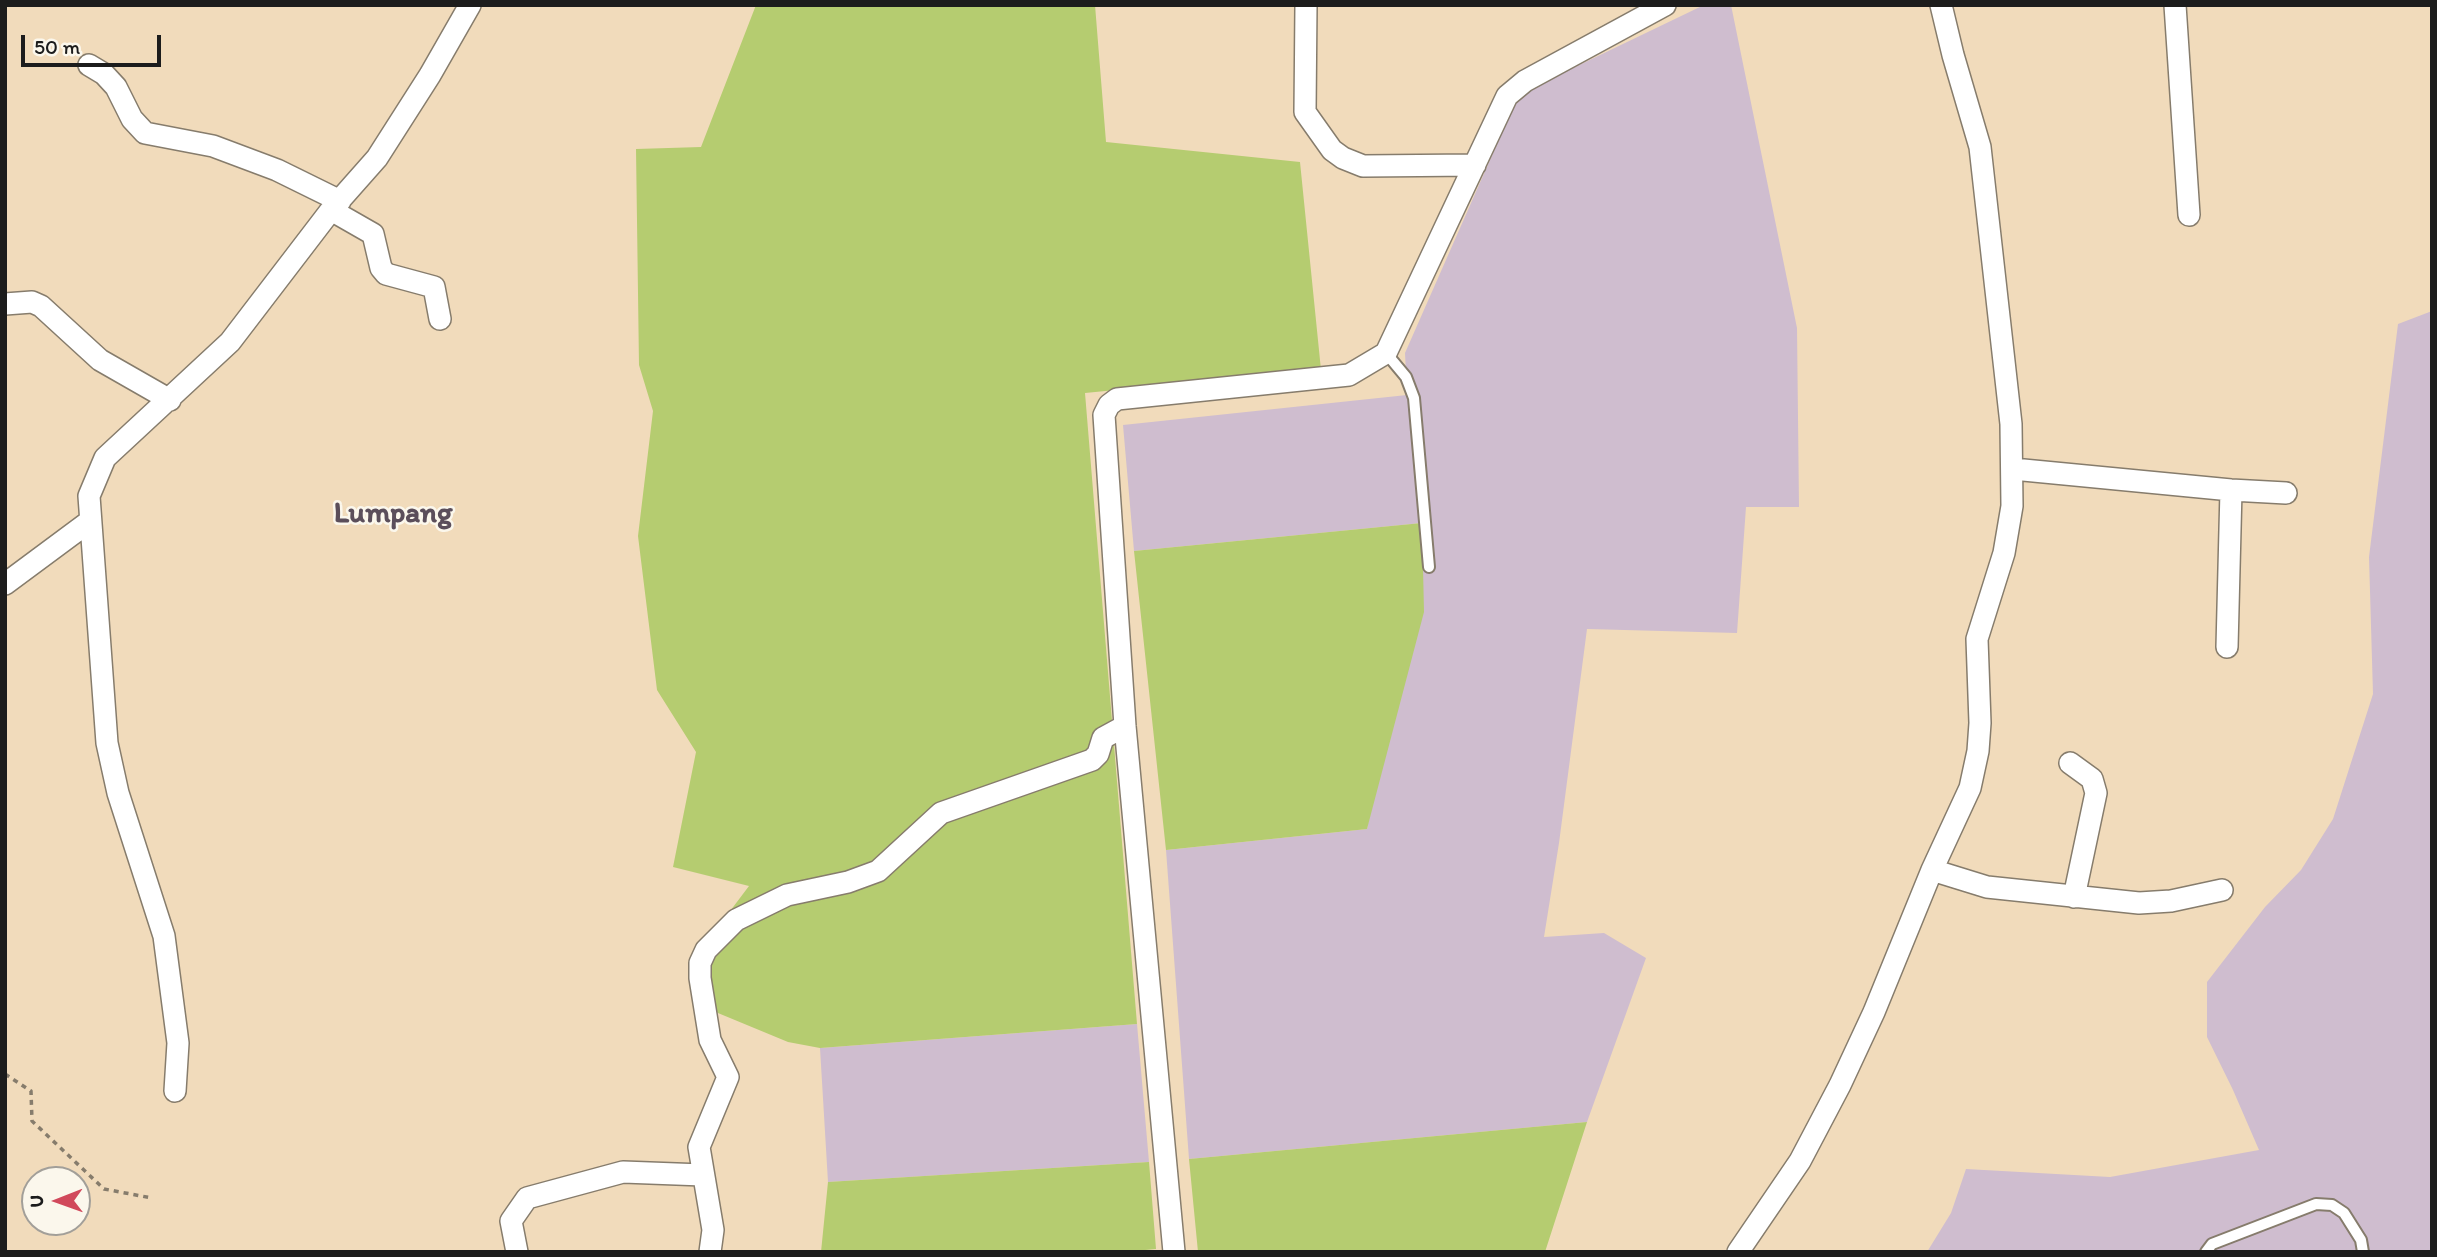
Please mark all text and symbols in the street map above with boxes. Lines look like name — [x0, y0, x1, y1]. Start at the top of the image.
scale bar — [24, 21, 164, 65]
text: 50 m — [34, 34, 80, 59]
district label: Lumpang — [334, 496, 452, 532]
north arrow — [21, 1166, 91, 1236]
text: U — [25, 1195, 48, 1208]

